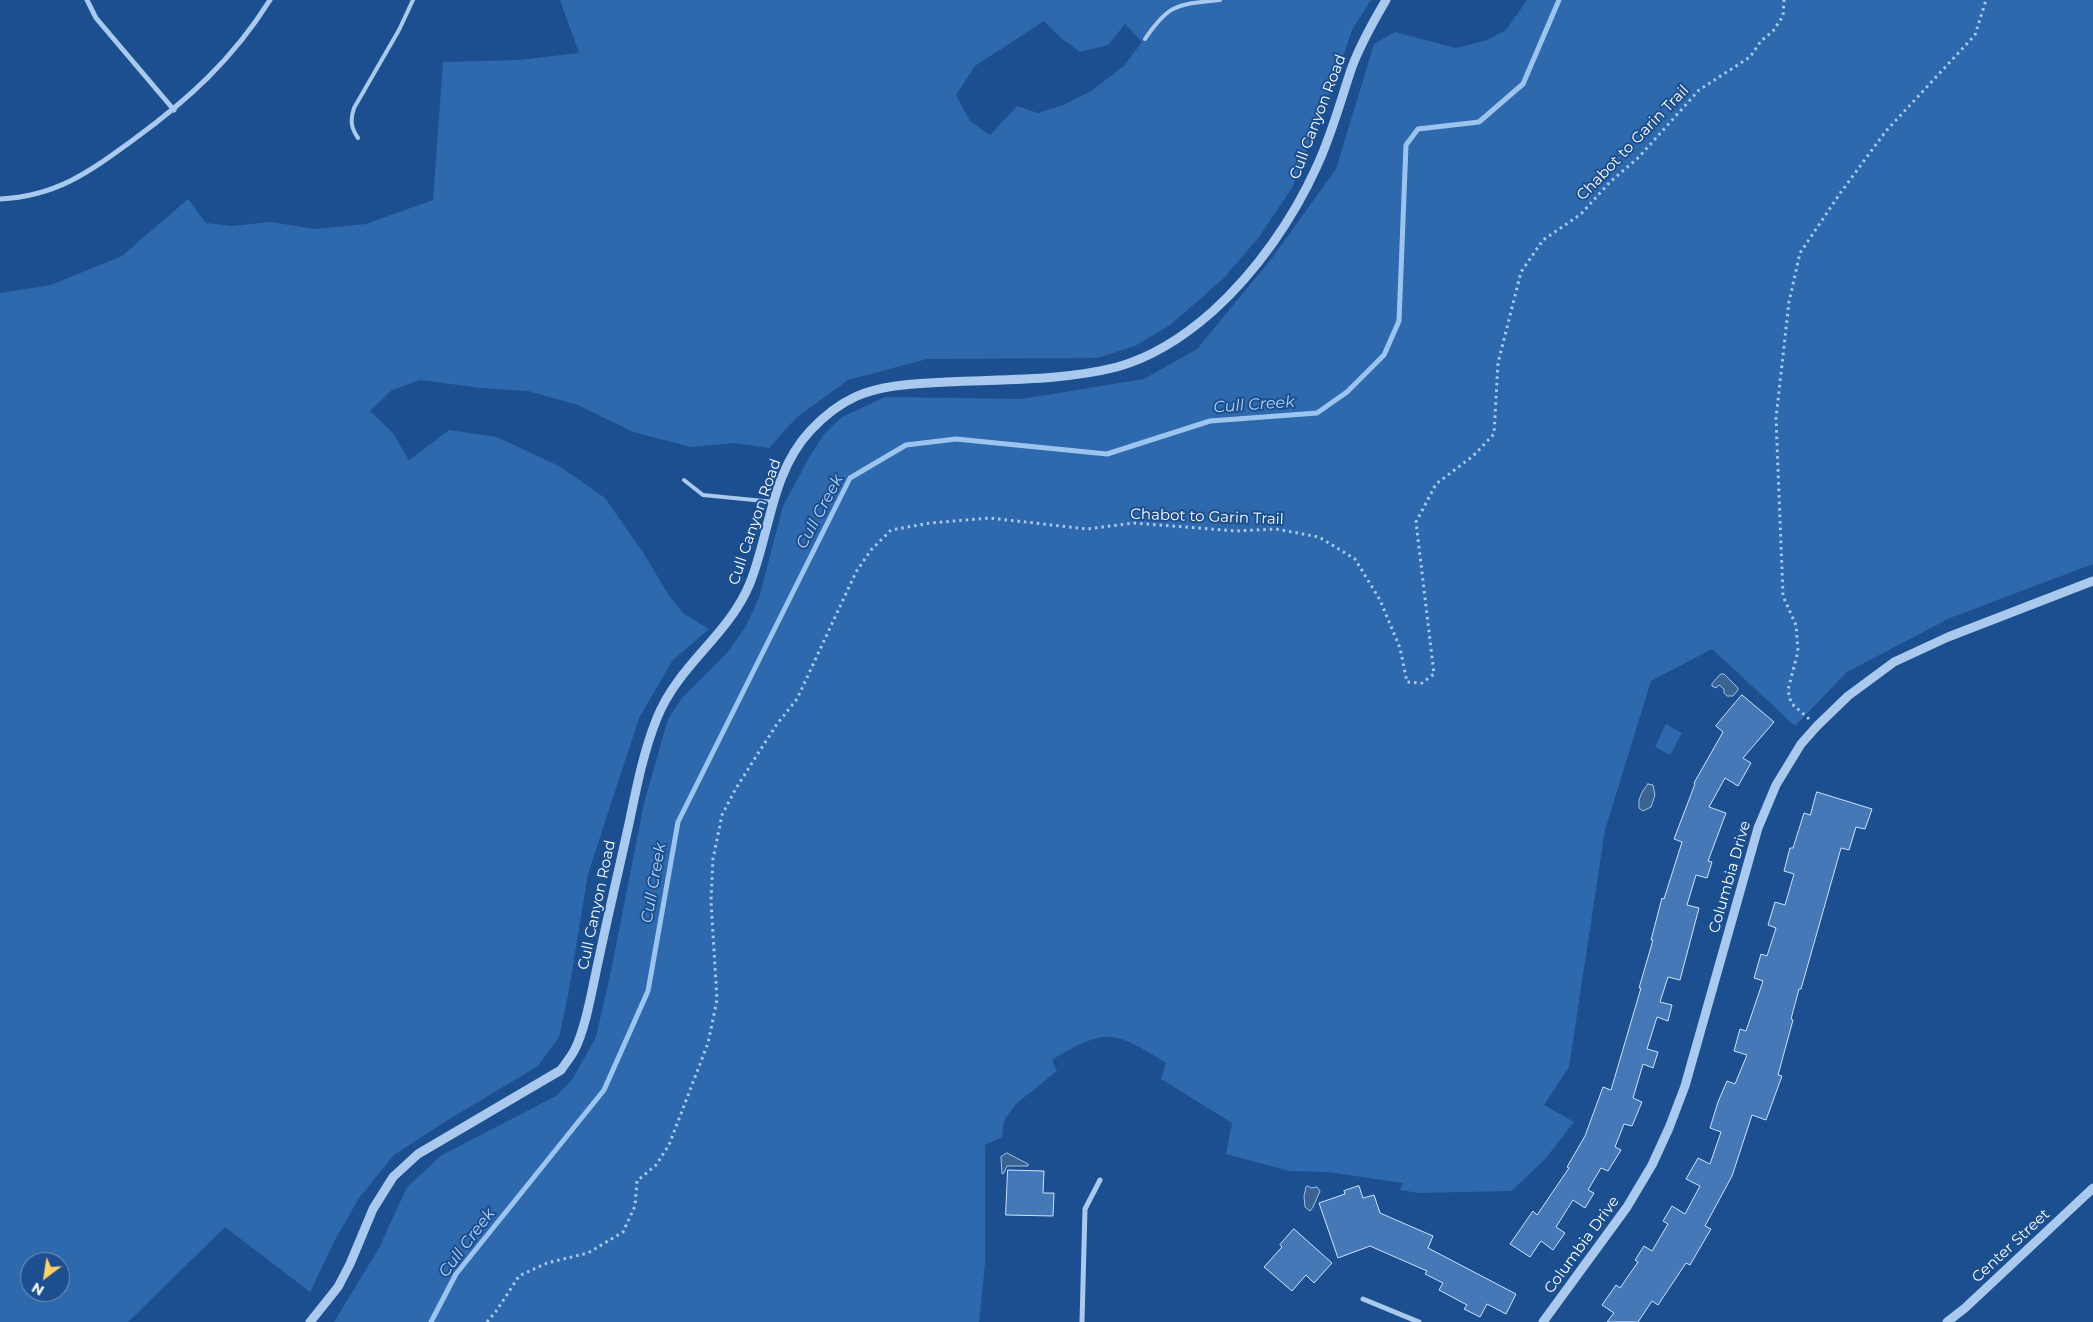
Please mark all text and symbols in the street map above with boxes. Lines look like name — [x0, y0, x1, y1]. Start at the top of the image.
street label: Cull Canyon Road — [1286, 52, 1350, 182]
street label: Chabot to Garin Trail — [1573, 82, 1693, 204]
water label: Cull Creek — [1213, 393, 1295, 417]
street label: Cull Canyon Road — [725, 457, 785, 587]
water label: Cull Creek — [792, 472, 848, 552]
street label: Chabot to Garin Trail — [1130, 505, 1284, 529]
street label: Columbia Drive — [1705, 819, 1755, 935]
street label: Cull Canyon Road — [574, 838, 620, 972]
water label: Cull Creek — [637, 841, 671, 925]
street label: Columbia Drive — [1541, 1193, 1623, 1297]
water label: Cull Creek — [435, 1205, 499, 1281]
street label: Center Street — [1968, 1205, 2054, 1287]
north arrow — [20, 1252, 70, 1302]
text: N — [28, 1278, 47, 1300]

